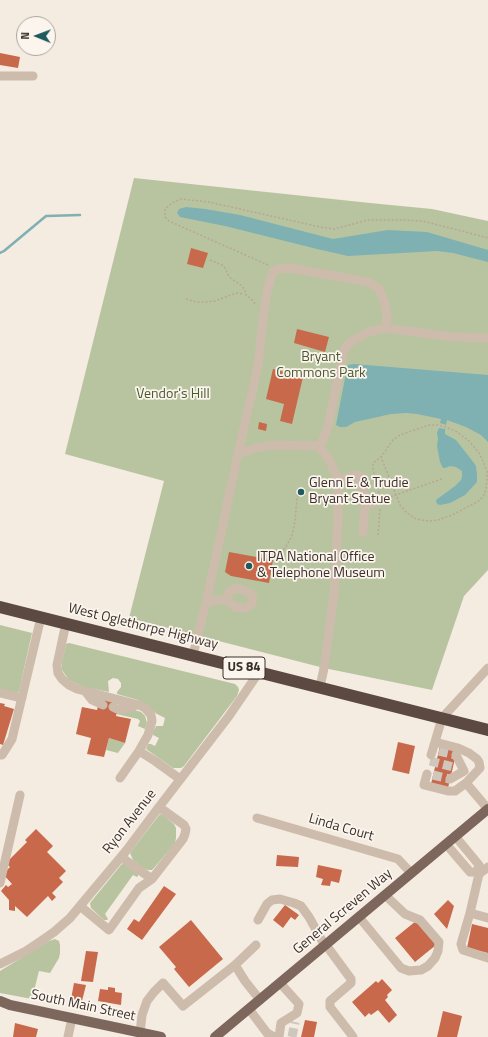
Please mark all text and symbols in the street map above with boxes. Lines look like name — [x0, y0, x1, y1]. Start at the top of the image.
north arrow — [16, 16, 56, 56]
text: N — [17, 32, 33, 40]
park label: Bryant Commons Park — [276, 350, 366, 382]
park label: Vendor's Hill — [136, 387, 210, 403]
place label: Glenn E. & Trudie Bryant Statue — [309, 476, 409, 508]
marker: Glenn E. & Trudie Bryant Statue — [296, 487, 306, 497]
place label: ITPA National Office & Telephone Museum — [257, 550, 385, 582]
marker: ITPA National Office & Telephone Museum — [244, 561, 254, 571]
street label: West Oglethorpe Highway — [66, 600, 220, 654]
road number: US 84 — [223, 657, 265, 679]
street label: Ryon Avenue — [100, 786, 160, 858]
street label: Linda Court — [307, 811, 375, 845]
street label: General Screven Way — [290, 866, 396, 958]
street label: South Main Street — [29, 987, 137, 1025]

